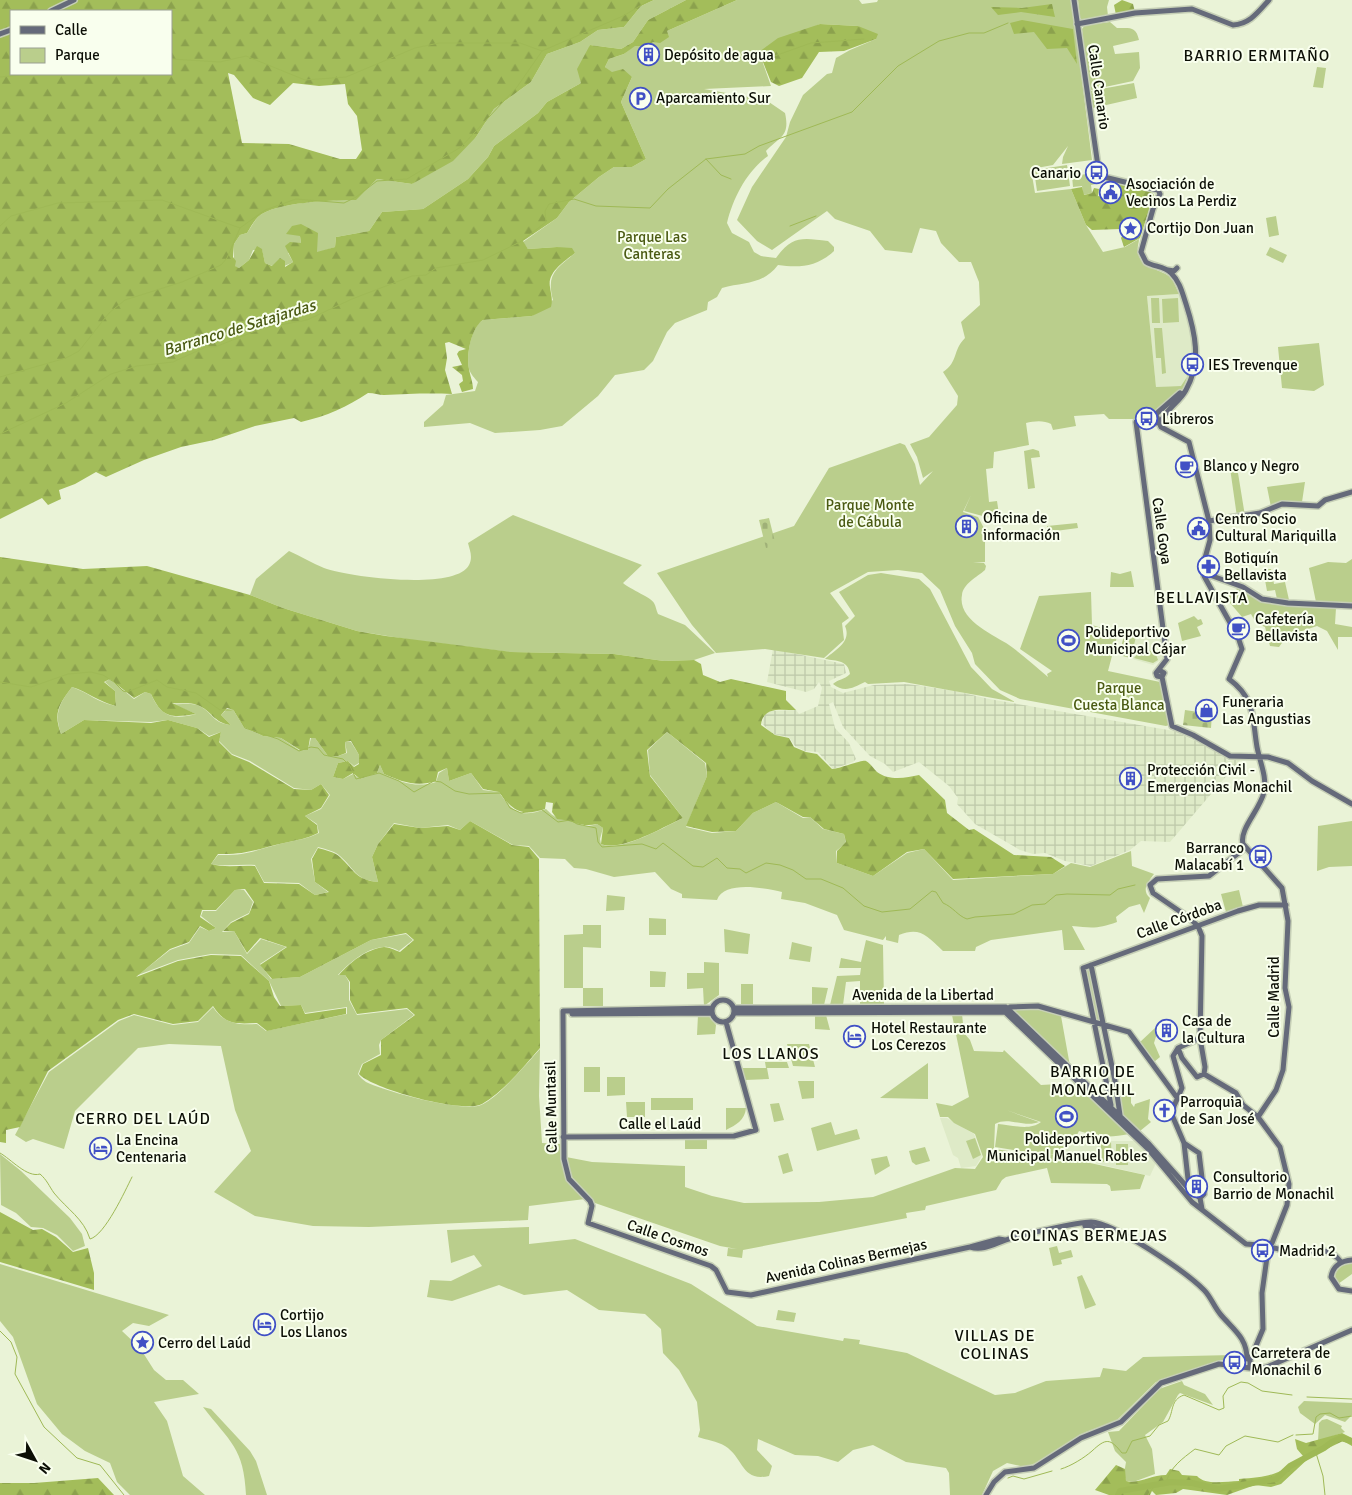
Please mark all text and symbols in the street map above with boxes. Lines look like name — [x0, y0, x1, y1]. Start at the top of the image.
legend — [10, 10, 172, 75]
text: Calle — [55, 21, 88, 39]
building icon: Depósito de agua — [636, 43, 660, 67]
street label: Calle Canario — [1084, 43, 1114, 131]
text: Parque — [55, 46, 100, 64]
place label: Depósito de agua — [664, 46, 774, 64]
district label: BARRIO ERMITAÑO — [1184, 46, 1330, 66]
parking icon: Aparcamiento Sur — [628, 86, 652, 110]
place label: Aparcamiento Sur — [656, 89, 771, 107]
bus stop icon: Canario — [1085, 161, 1109, 185]
place label: Canario — [1031, 164, 1081, 182]
place label: Asociación de Vecinos La Perdiz — [1126, 175, 1237, 210]
public building icon: Asociación de Vecinos La Perdiz — [1098, 181, 1122, 205]
place icon: Cortijo Don Juan — [1119, 216, 1143, 240]
place label: Cortijo Don Juan — [1147, 219, 1254, 237]
park label: Parque Las Canteras — [617, 228, 687, 263]
water label: Barranco de Satajardas — [161, 295, 320, 361]
bus stop icon: IES Trevenque — [1180, 353, 1204, 377]
place label: IES Trevenque — [1208, 356, 1298, 374]
bus stop icon: Libreros — [1134, 407, 1158, 431]
place label: Libreros — [1162, 410, 1214, 428]
cafe icon: Blanco y Negro — [1175, 454, 1199, 478]
place label: Blanco y Negro — [1203, 457, 1300, 475]
park label: Parque Monte de Cábula — [826, 496, 914, 531]
street label: Calle Goya — [1148, 496, 1176, 566]
place label: Oficina de información — [983, 509, 1060, 544]
place label: Centro Socio Cultural Mariquilla — [1215, 510, 1337, 545]
building icon: Oficina de información — [955, 515, 979, 539]
public building icon: Centro Socio Cultural Mariquilla — [1187, 516, 1211, 540]
place label: Botiquín Bellavista — [1224, 549, 1287, 584]
pharmacy icon: Botiquín Bellavista — [1196, 555, 1220, 579]
district label: BELLAVISTA — [1155, 588, 1249, 608]
place label: Cafetería Bellavista — [1255, 610, 1318, 645]
cafe icon: Cafetería Bellavista — [1227, 616, 1251, 640]
place label: Polideportivo Municipal Cájar — [1085, 623, 1186, 658]
sports icon: Polideportivo Municipal Cájar — [1057, 629, 1081, 653]
park label: Parque Cuesta Blanca — [1073, 679, 1165, 714]
place label: Funeraria Las Angustias — [1222, 693, 1311, 728]
shop icon: Funeraria Las Angustias — [1194, 699, 1218, 723]
place label: Protección Civil - Emergencias Monachil — [1147, 761, 1292, 796]
building icon: Protección Civil - Emergencias Monachil — [1119, 767, 1143, 791]
place label: Barranco Malacabí 1 — [1174, 839, 1244, 874]
bus stop icon: Barranco Malacabí 1 — [1248, 845, 1272, 869]
street label: Calle Córdoba — [1134, 895, 1224, 943]
street label: Calle Madrid — [1265, 956, 1283, 1038]
street label: Avenida de la Libertad — [852, 986, 994, 1004]
place label: Casa de la Cultura — [1182, 1012, 1245, 1047]
building icon: Casa de la Cultura — [1154, 1018, 1178, 1042]
place label: Hotel Restaurante Los Cerezos — [871, 1019, 987, 1054]
hotel icon: Hotel Restaurante Los Cerezos — [843, 1025, 867, 1049]
district label: LOS LLANOS — [722, 1044, 820, 1064]
street label: Calle Muntasil — [541, 1061, 561, 1153]
district label: BARRIO DE MONACHIL — [1050, 1062, 1136, 1100]
place label: Parroquia de San José — [1180, 1093, 1255, 1128]
church icon: Parroquia de San José — [1152, 1099, 1176, 1123]
sports icon: Polideportivo Municipal Manuel Robles — [1055, 1104, 1079, 1128]
district label: CERRO DEL LAÚD — [75, 1109, 211, 1129]
street label: Calle el Laúd — [619, 1115, 701, 1133]
place label: Polideportivo Municipal Manuel Robles — [986, 1130, 1148, 1165]
place label: La Encina Centenaria — [116, 1131, 187, 1166]
hotel icon: La Encina Centenaria — [88, 1137, 112, 1161]
place label: Consultorio Barrio de Monachil — [1213, 1168, 1334, 1203]
building icon: Consultorio Barrio de Monachil — [1185, 1174, 1209, 1198]
street label: Calle Cosmos — [625, 1216, 712, 1261]
district label: COLINAS BERMEJAS — [1010, 1226, 1168, 1246]
street label: Avenida Colinas Bermejas — [764, 1235, 929, 1287]
bus stop icon: Madrid 2 — [1251, 1239, 1275, 1263]
place label: Madrid 2 — [1279, 1242, 1336, 1260]
place label: Cortijo Los Llanos — [280, 1306, 348, 1341]
hotel icon: Cortijo Los Llanos — [252, 1312, 276, 1336]
district label: VILLAS DE COLINAS — [955, 1326, 1035, 1364]
place icon: Cerro del Laúd — [130, 1331, 154, 1355]
place label: Cerro del Laúd — [158, 1334, 251, 1352]
place label: Carretera de Monachil 6 — [1251, 1344, 1330, 1379]
bus stop icon: Carretera de Monachil 6 — [1223, 1350, 1247, 1374]
north arrow — [10, 1435, 60, 1485]
text: N — [35, 1459, 54, 1477]

